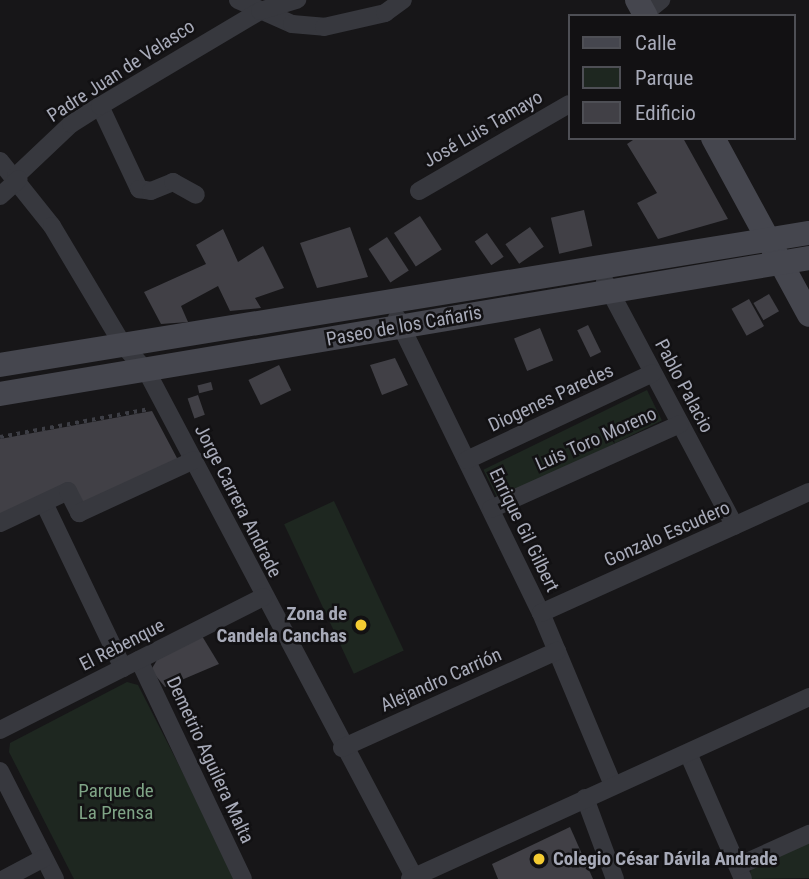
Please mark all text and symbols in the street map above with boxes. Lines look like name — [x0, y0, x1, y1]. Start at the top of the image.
legend — [568, 14, 795, 140]
street label: Padre Juan de Velasco — [43, 15, 199, 127]
text: Calle — [635, 31, 676, 55]
text: Parque — [635, 66, 693, 90]
street label: José Luis Tamayo — [419, 86, 547, 172]
text: Edificio — [635, 101, 696, 125]
street label: Paseo de los Cañaris — [324, 301, 484, 351]
street label: Pablo Palacio — [650, 335, 718, 437]
street label: Diogenes Paredes — [485, 359, 617, 437]
street label: Luis Toro Moreno — [532, 402, 660, 476]
street label: Jorge Carrera Andrade — [190, 421, 286, 581]
street label: Enrique Gil Gilbert — [484, 464, 564, 596]
street label: Gonzalo Escudero — [601, 496, 733, 572]
place label: Zona de Candela Canchas — [216, 603, 347, 647]
street label: El Rebenque — [76, 614, 168, 676]
marker: Zona de Candela Canchas — [353, 617, 369, 633]
street label: Alejandro Carrión — [377, 643, 505, 717]
street label: Demetrio Aguilera Malta — [161, 673, 259, 847]
park label: Parque de La Prensa — [78, 780, 154, 824]
place label: Colegio César Dávila Andrade — [553, 848, 778, 870]
marker: Colegio César Dávila Andrade — [531, 851, 547, 867]

